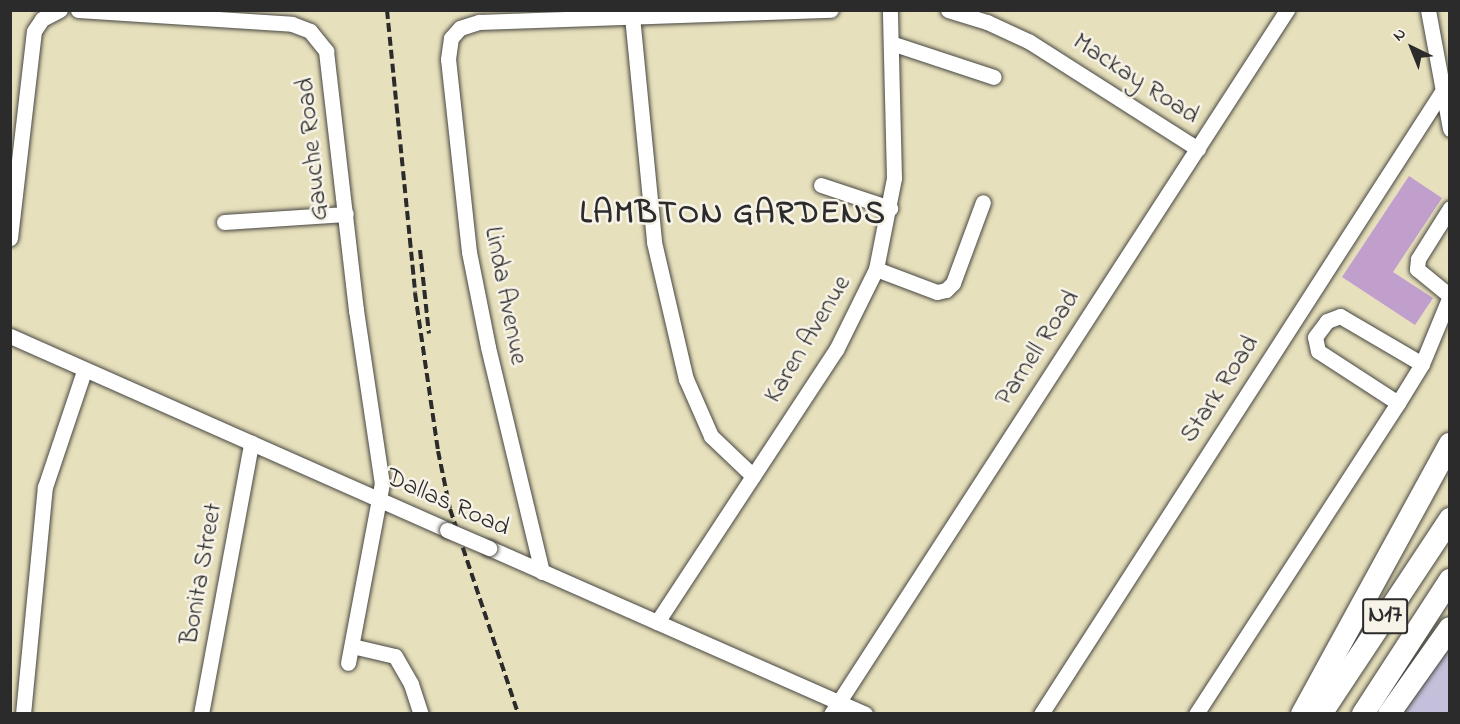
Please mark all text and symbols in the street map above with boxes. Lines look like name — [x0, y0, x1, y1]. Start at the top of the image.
north arrow — [1382, 18, 1442, 78]
text: N — [1388, 22, 1412, 47]
street label: Mackay Road — [1066, 28, 1204, 132]
street label: Gauche Road — [291, 76, 337, 222]
district label: LAMBTON GARDENS — [580, 196, 886, 234]
street label: Linda Avenue — [475, 224, 533, 368]
street label: Karen Avenue — [759, 270, 859, 410]
street label: Parnell Road — [990, 285, 1088, 413]
street label: Stark Road — [1175, 330, 1267, 450]
street label: Dallas Road — [380, 463, 514, 545]
street label: Bonita Street — [175, 501, 231, 647]
road number: N17 — [1361, 595, 1409, 637]

